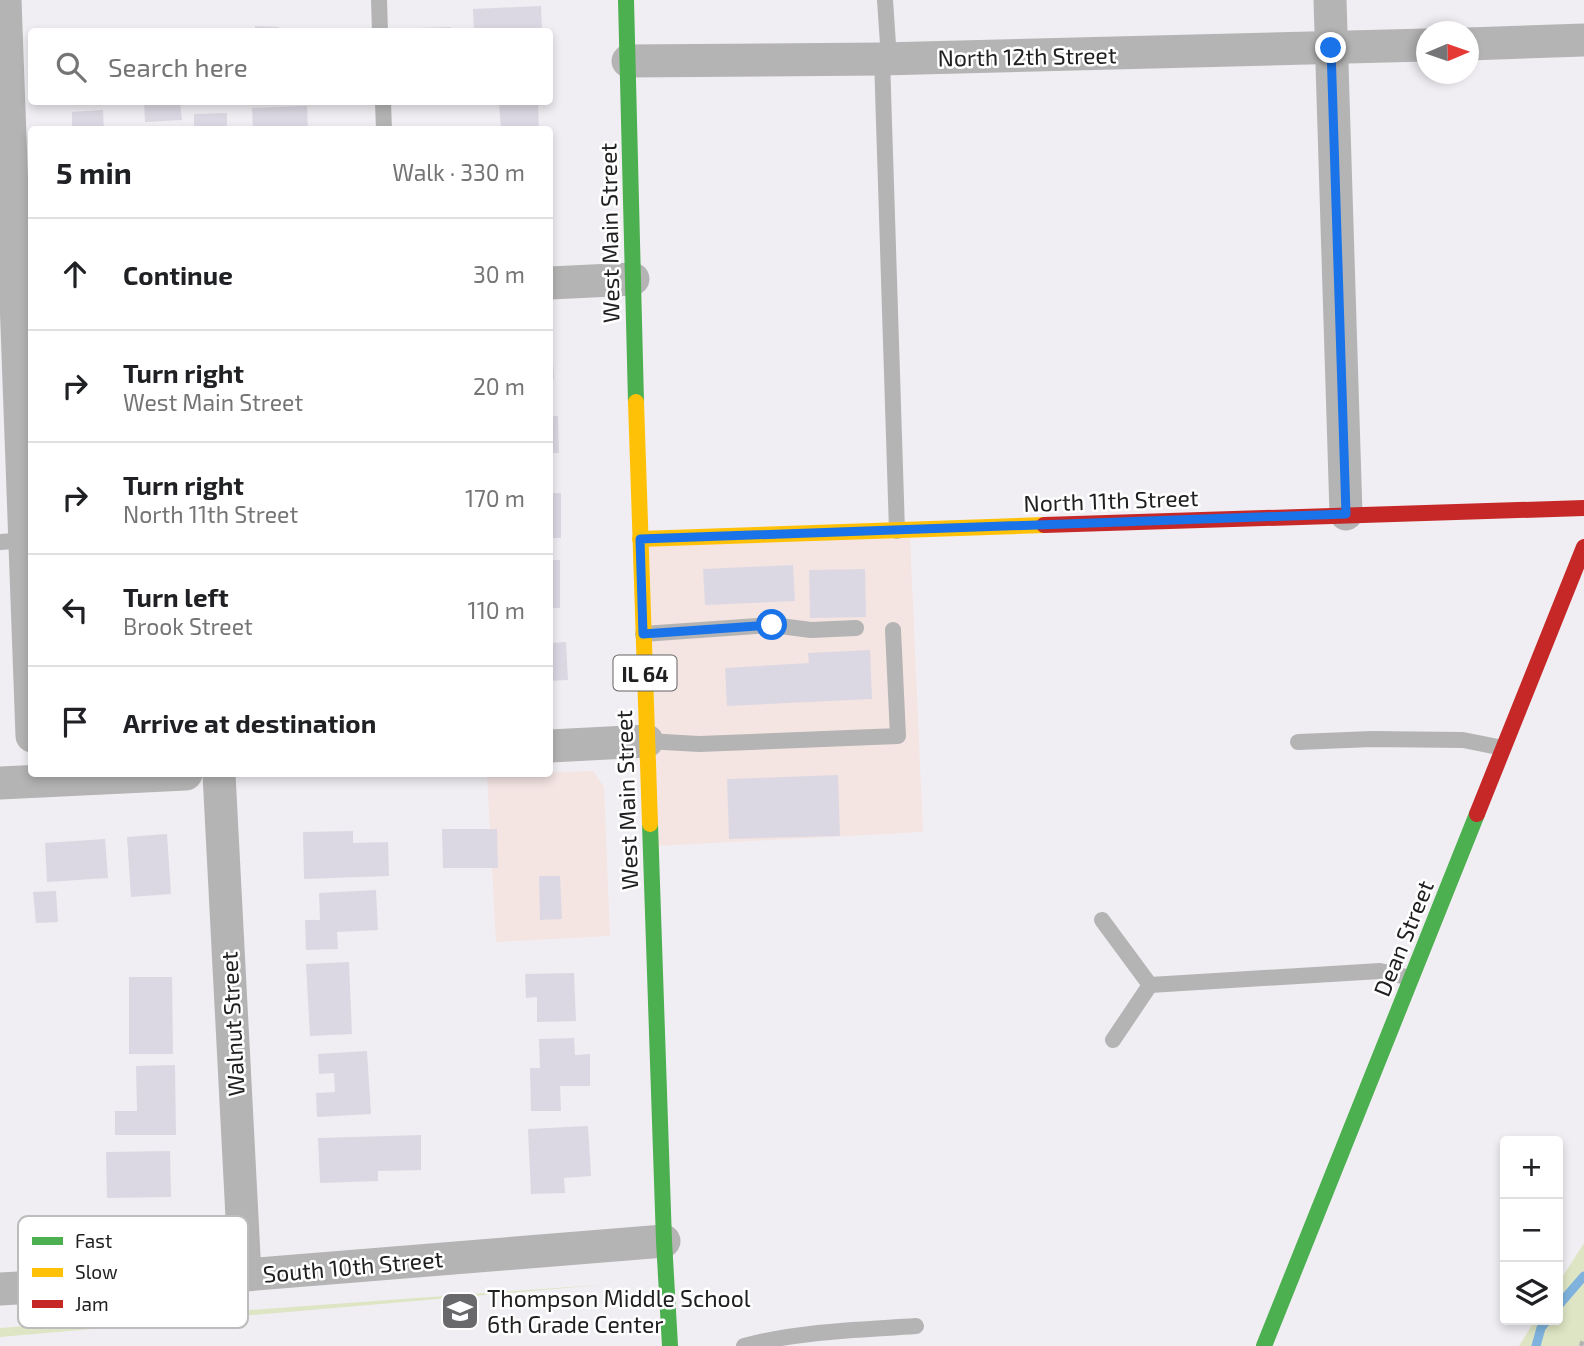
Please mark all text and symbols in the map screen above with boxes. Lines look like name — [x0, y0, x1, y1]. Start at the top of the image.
north arrow — [1416, 21, 1479, 84]
search box — [28, 28, 553, 105]
route end — [1315, 32, 1346, 63]
street label: North 12th Street — [937, 40, 1117, 72]
icon: search — [52, 48, 90, 86]
text: Search here — [108, 51, 248, 82]
street label: West Main Street — [593, 142, 625, 323]
text: 5 min — [56, 154, 132, 190]
text: Walk · 330 m — [392, 158, 525, 186]
icon: ahead — [56, 255, 94, 293]
text: Continue — [123, 259, 233, 290]
text: 30 m — [473, 260, 525, 288]
text: Turn right — [123, 357, 244, 388]
icon: right — [56, 367, 94, 405]
text: 20 m — [473, 372, 525, 400]
text: West Main Street — [123, 388, 303, 416]
text: Turn right — [123, 469, 244, 500]
icon: right — [56, 479, 94, 517]
street label: North 11th Street — [1023, 483, 1199, 517]
text: 170 m — [465, 484, 525, 512]
text: North 11th Street — [123, 500, 298, 528]
text: Turn left — [123, 581, 229, 612]
icon: left — [56, 591, 94, 629]
text: 110 m — [468, 596, 525, 624]
route start — [756, 609, 787, 640]
text: Brook Street — [123, 612, 253, 640]
road number: IL 64 — [614, 656, 676, 690]
icon: arrive — [56, 703, 94, 741]
text: Arrive at destination — [123, 707, 376, 738]
street label: West Main Street — [609, 709, 643, 891]
street label: Dean Street — [1367, 876, 1439, 1000]
street label: Walnut Street — [214, 951, 250, 1097]
map controls — [1500, 1136, 1563, 1325]
button: + — [1500, 1136, 1563, 1199]
button: − — [1500, 1199, 1563, 1262]
legend — [18, 1216, 248, 1328]
text: Fast — [75, 1229, 112, 1252]
street label: South 10th Street — [262, 1244, 444, 1288]
text: Slow — [75, 1260, 118, 1283]
button: layers — [1500, 1262, 1563, 1325]
place label: Thompson Middle School 6th Grade Center — [487, 1284, 751, 1338]
school or university icon: Thompson Middle School 6th Grade Center — [439, 1290, 481, 1332]
text: Jam — [75, 1292, 109, 1315]

